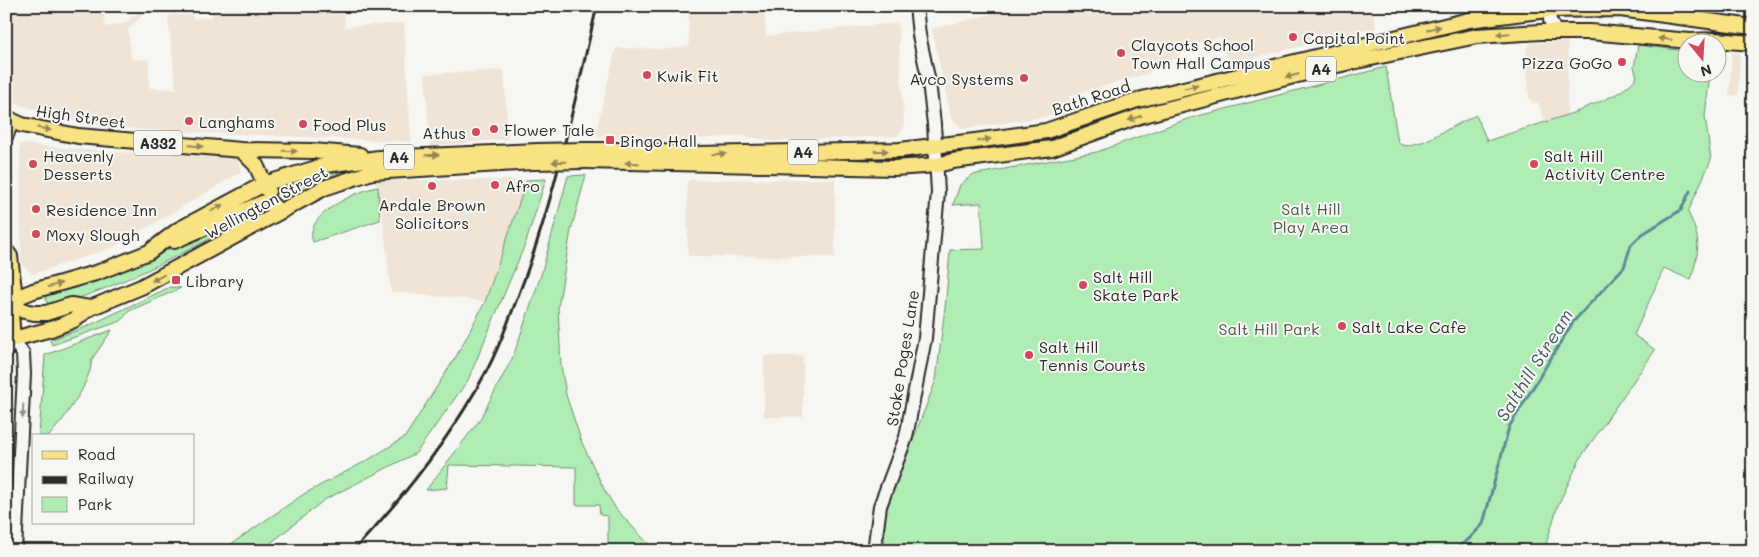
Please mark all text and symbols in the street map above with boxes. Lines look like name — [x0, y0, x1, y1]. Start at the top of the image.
one-way arrow — [1427, 24, 1442, 32]
place label: Capital Point — [1303, 27, 1405, 48]
one-way arrow — [1495, 30, 1511, 38]
marker: Capital Point — [1287, 31, 1299, 43]
north arrow — [1676, 32, 1726, 82]
place label: Claycots School Town Hall Campus — [1131, 34, 1271, 73]
one-way arrow — [1657, 34, 1673, 42]
marker: Claycots School Town Hall Campus — [1115, 47, 1127, 59]
place label: Pizza GoGo — [1522, 52, 1612, 73]
road number: A4 — [1306, 56, 1336, 82]
marker: Pizza GoGo — [1616, 56, 1628, 68]
text: N — [1698, 60, 1714, 82]
place label: Kwik Fit — [657, 65, 719, 86]
place label: Avco Systems — [909, 68, 1014, 89]
marker: Kwik Fit — [641, 69, 653, 81]
marker: Avco Systems — [1018, 72, 1030, 84]
one-way arrow — [1285, 72, 1300, 80]
street label: Bath Road — [1049, 75, 1133, 119]
one-way arrow — [1184, 83, 1199, 91]
street label: High Street — [35, 99, 127, 133]
place label: Langhams — [199, 111, 275, 132]
place label: Food Plus — [313, 114, 387, 135]
one-way arrow — [1128, 114, 1143, 122]
marker: Langhams — [183, 115, 195, 127]
marker: Food Plus — [297, 118, 309, 130]
place label: Flower Tale — [504, 119, 595, 140]
place label: Athus — [422, 122, 466, 143]
marker: Flower Tale — [488, 123, 500, 135]
one-way arrow — [37, 126, 53, 134]
marker: Athus — [470, 126, 482, 138]
road number: A332 — [134, 130, 182, 156]
place label: Bingo Hall — [620, 130, 697, 151]
marker: Bingo Hall — [604, 134, 616, 146]
one-way arrow — [976, 136, 992, 144]
road number: A4 — [788, 140, 818, 164]
one-way arrow — [188, 142, 204, 150]
road number: A4 — [384, 144, 414, 170]
place label: Heavenly Desserts — [43, 145, 114, 184]
place label: Salt Hill Activity Centre — [1544, 145, 1665, 184]
one-way arrow — [282, 147, 298, 155]
one-way arrow — [874, 147, 890, 155]
one-way arrow — [711, 150, 727, 158]
one-way arrow — [424, 151, 440, 159]
marker: Heavenly Desserts — [27, 158, 39, 170]
one-way arrow — [551, 158, 567, 166]
marker: Salt Hill Activity Centre — [1528, 158, 1540, 170]
one-way arrow — [624, 159, 640, 167]
street label: Wellington Street — [201, 161, 331, 243]
place label: Afro — [505, 175, 540, 196]
marker: Afro — [489, 179, 501, 191]
marker: Ardale Brown Solicitors — [426, 180, 438, 192]
place label: Ardale Brown Solicitors — [379, 194, 486, 233]
park label: Salt Hill Play Area — [1273, 198, 1349, 237]
place label: Residence Inn — [46, 199, 157, 220]
marker: Residence Inn — [30, 203, 42, 215]
one-way arrow — [210, 204, 224, 213]
place label: Moxy Slough — [46, 224, 139, 245]
marker: Moxy Slough — [30, 228, 42, 240]
place label: Salt Hill Skate Park — [1093, 266, 1179, 305]
place label: Library — [186, 270, 244, 291]
one-way arrow — [151, 274, 165, 282]
marker: Library — [170, 274, 182, 286]
marker: Salt Hill Skate Park — [1077, 279, 1089, 291]
one-way arrow — [48, 280, 63, 288]
street label: Stoke Poges Lane — [881, 288, 923, 428]
water label: Salthill Stream — [1490, 304, 1578, 426]
place label: Salt Lake Cafe — [1352, 316, 1467, 337]
park label: Salt Hill Park — [1219, 318, 1319, 339]
marker: Salt Lake Cafe — [1336, 320, 1348, 332]
place label: Salt Hill Tennis Courts — [1039, 336, 1146, 375]
marker: Salt Hill Tennis Courts — [1023, 349, 1035, 361]
one-way arrow — [18, 403, 26, 419]
legend — [32, 434, 195, 524]
text: Road — [78, 444, 115, 464]
text: Railway — [78, 468, 134, 488]
text: Park — [78, 494, 112, 514]

